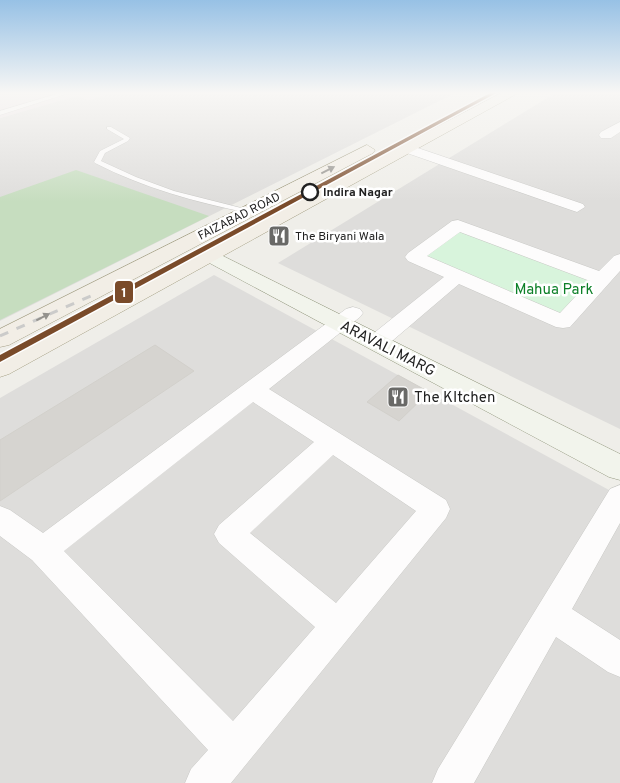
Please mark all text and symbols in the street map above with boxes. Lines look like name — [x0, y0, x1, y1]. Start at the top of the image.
one-way arrow — [320, 166, 335, 174]
marker: Indira Nagar — [301, 183, 319, 201]
place label: Indira Nagar — [323, 185, 393, 201]
street label: FAIZABAD ROAD — [196, 189, 283, 245]
restaurant icon: The Biryani Wala — [267, 224, 291, 248]
place label: The Biryani Wala — [295, 229, 384, 245]
line badge: 1 — [114, 280, 134, 304]
park label: Mahua Park — [515, 281, 593, 300]
text: 1 — [121, 285, 127, 302]
one-way arrow — [36, 313, 51, 321]
street label: ARAVALI MARG — [336, 317, 438, 382]
restaurant icon: The KItchen — [386, 385, 410, 409]
place label: The KItchen — [414, 389, 496, 408]

